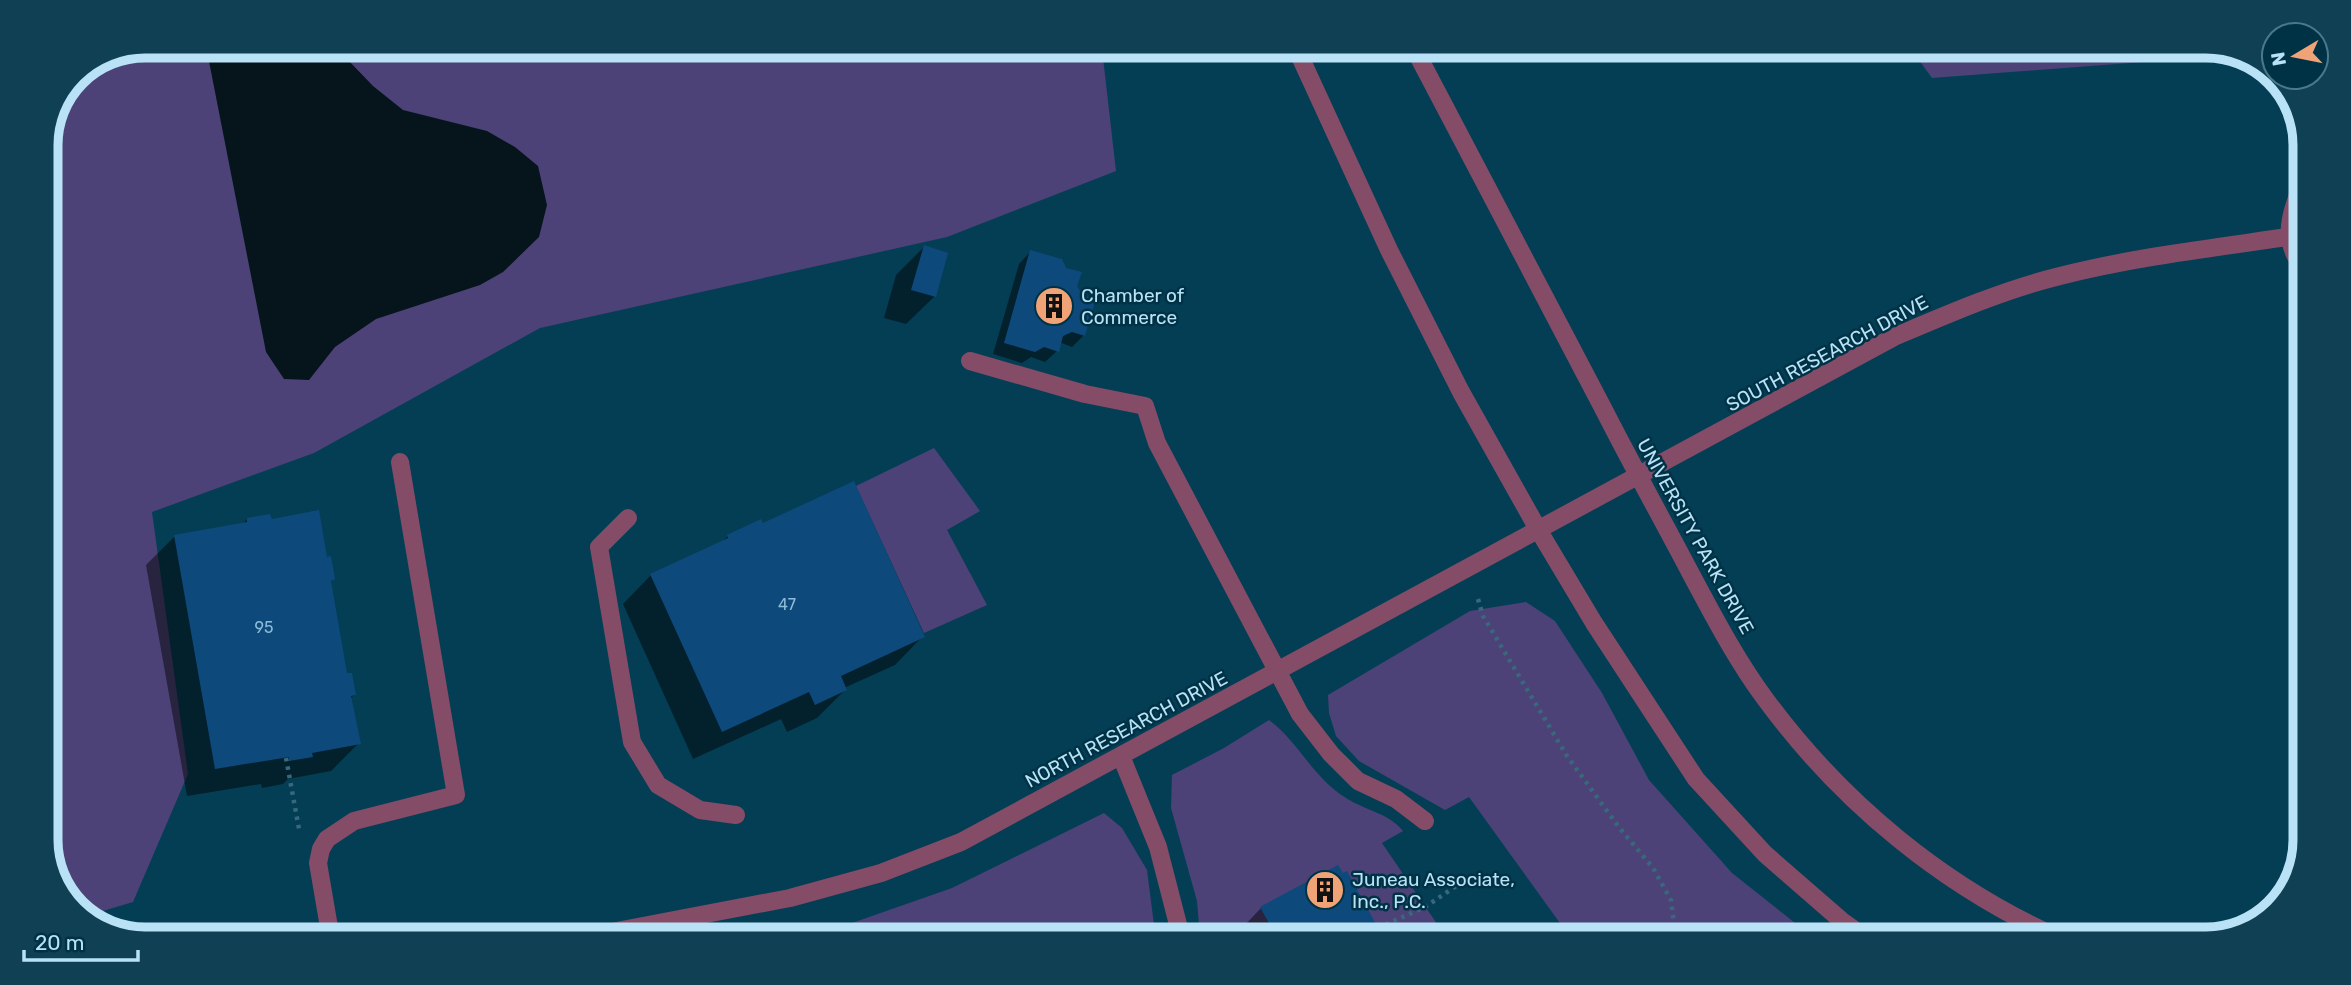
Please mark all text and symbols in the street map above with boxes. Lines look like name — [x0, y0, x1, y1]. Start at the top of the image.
north arrow — [2260, 21, 2330, 91]
text: N — [2266, 50, 2291, 68]
place label: Chamber of Commerce — [1081, 284, 1185, 329]
building icon: Chamber of Commerce — [1033, 285, 1075, 327]
street label: SOUTH RESEARCH DRIVE — [1722, 290, 1932, 416]
street label: UNIVERSITY PARK DRIVE — [1632, 435, 1759, 638]
house number: 47 — [778, 595, 796, 614]
house number: 95 — [255, 618, 274, 637]
street label: NORTH RESEARCH DRIVE — [1021, 666, 1231, 793]
place label: Juneau Associate, Inc., P.C. — [1352, 868, 1515, 913]
building icon: Juneau Associate, Inc., P.C. — [1304, 869, 1346, 911]
scale bar — [24, 918, 138, 962]
text: 20 m — [35, 930, 84, 955]

